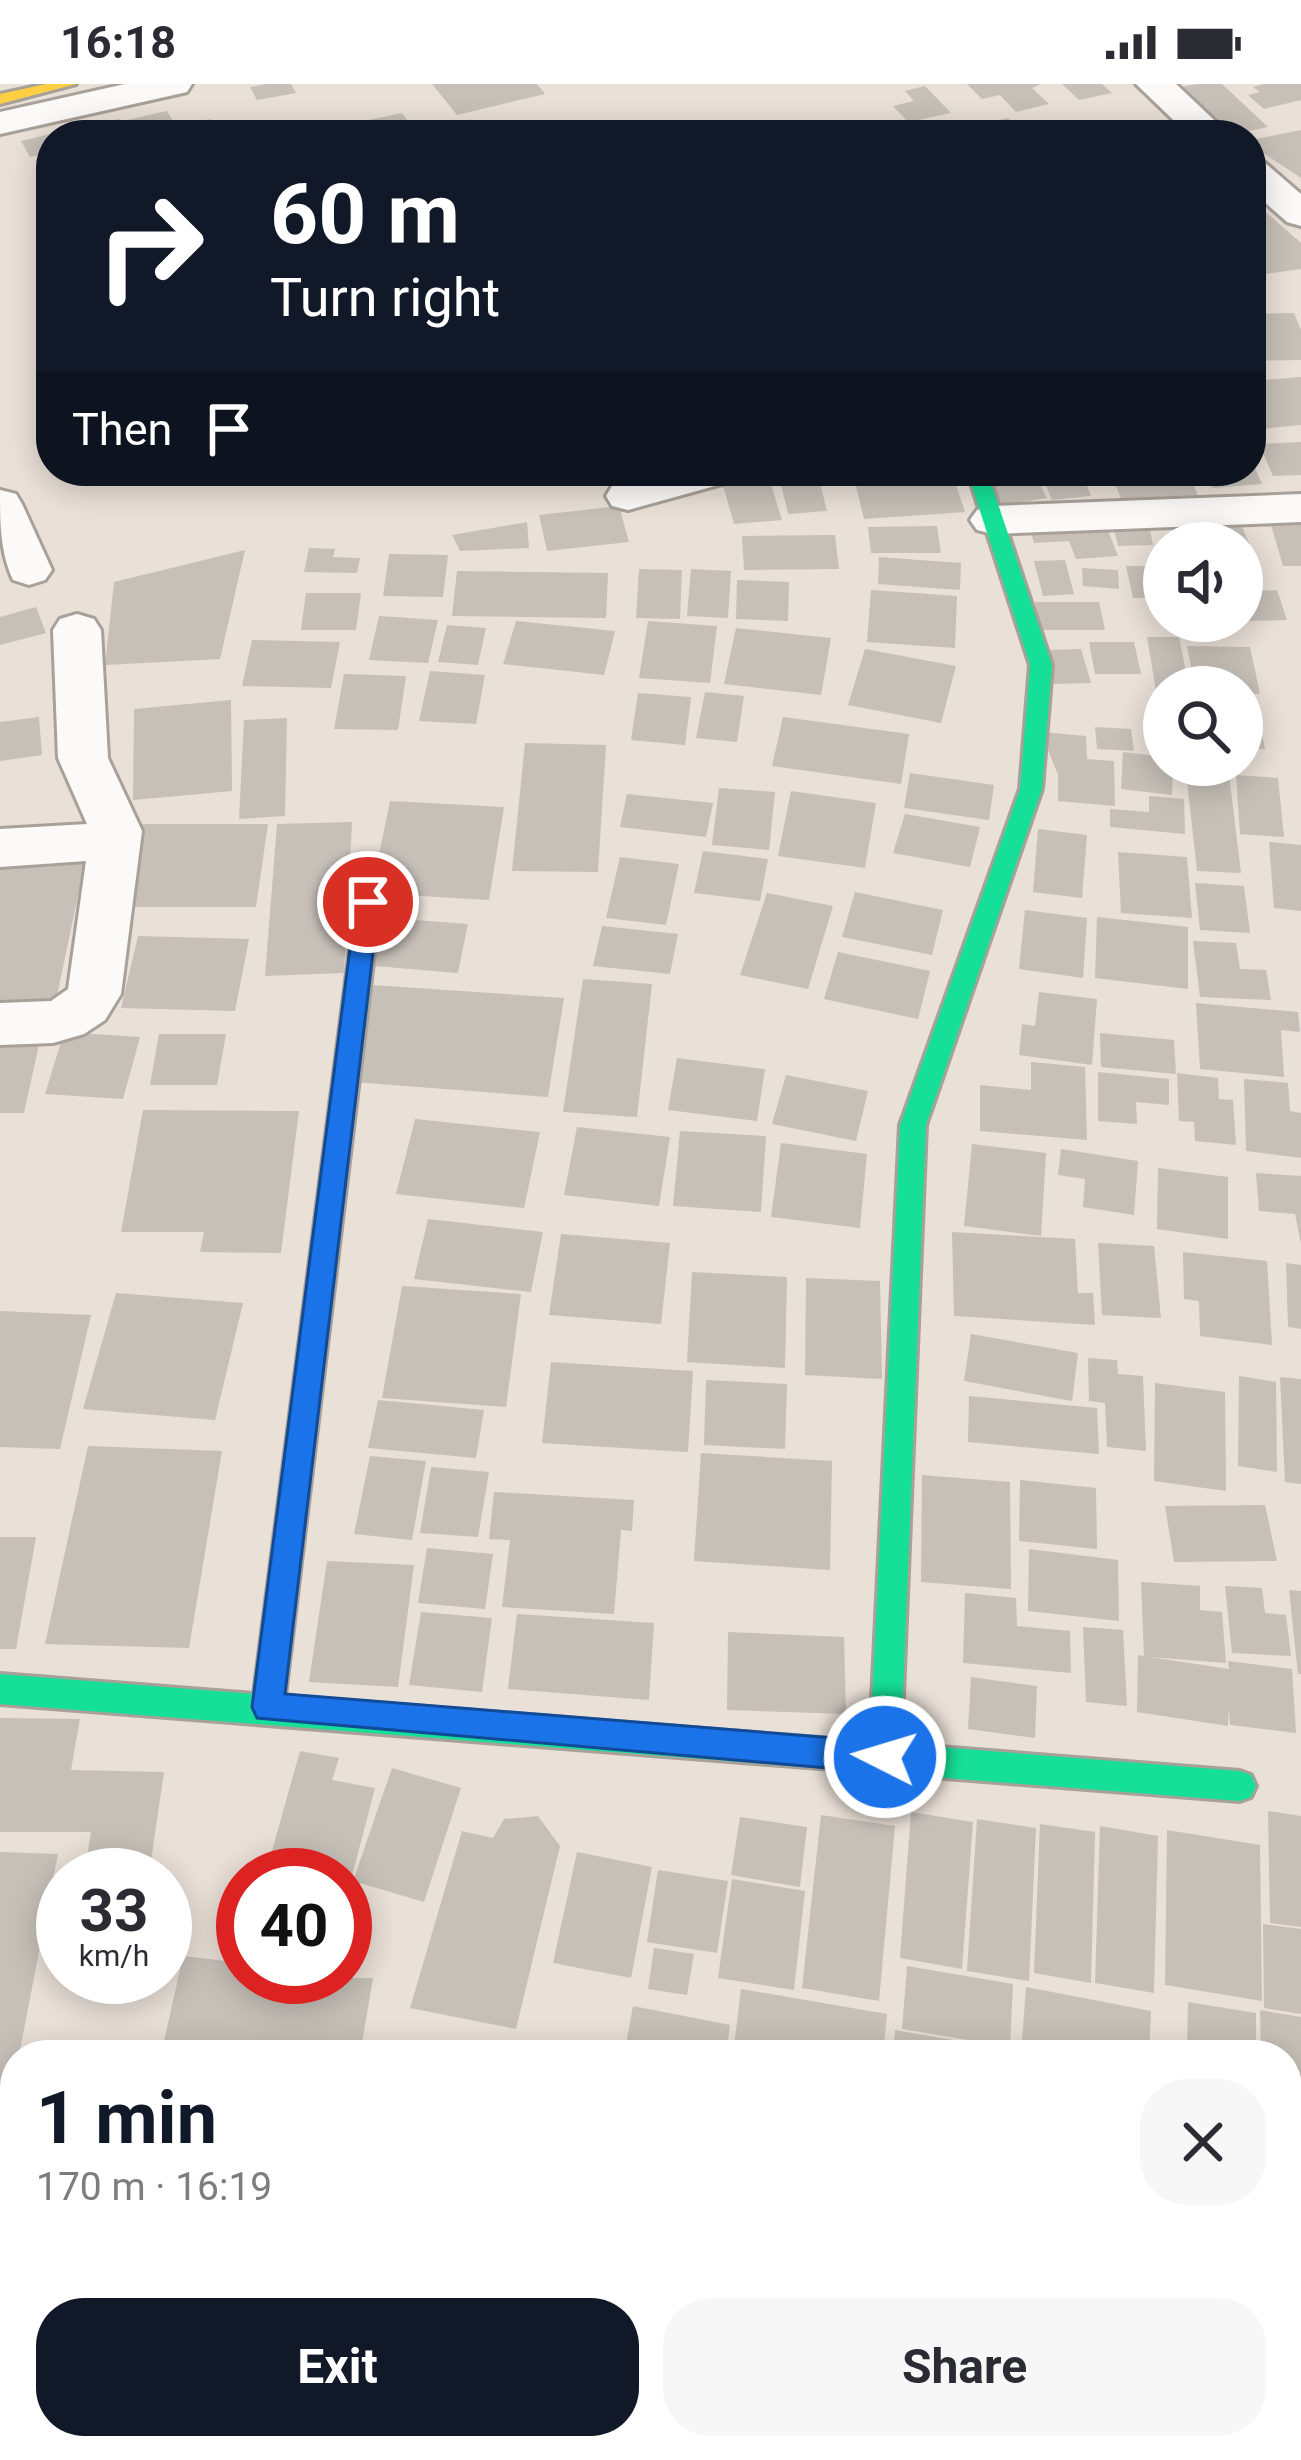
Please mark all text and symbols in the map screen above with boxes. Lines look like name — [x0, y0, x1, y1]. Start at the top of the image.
text: 16:18 — [60, 16, 176, 69]
text: 60 m — [270, 165, 460, 264]
icon: right — [72, 168, 228, 324]
text: Turn right — [270, 266, 500, 329]
icon: arrive — [196, 396, 262, 462]
text: Then — [72, 403, 172, 456]
map controls — [1143, 522, 1263, 786]
button: sound — [1143, 522, 1263, 642]
button: search — [1143, 666, 1263, 786]
pin — [317, 851, 419, 953]
icon: arrive — [335, 869, 401, 935]
position arrow — [822, 1694, 948, 1820]
speed limit sign: 40 — [216, 1848, 372, 2004]
text: 33 — [80, 1875, 148, 1946]
text: km/h — [79, 1938, 149, 1973]
text: 1 min — [36, 2076, 217, 2161]
button: close — [1140, 2079, 1266, 2205]
text: 170 m · 16:19 — [36, 2164, 272, 2210]
button: Exit — [36, 2298, 639, 2436]
button: Share — [663, 2298, 1266, 2436]

